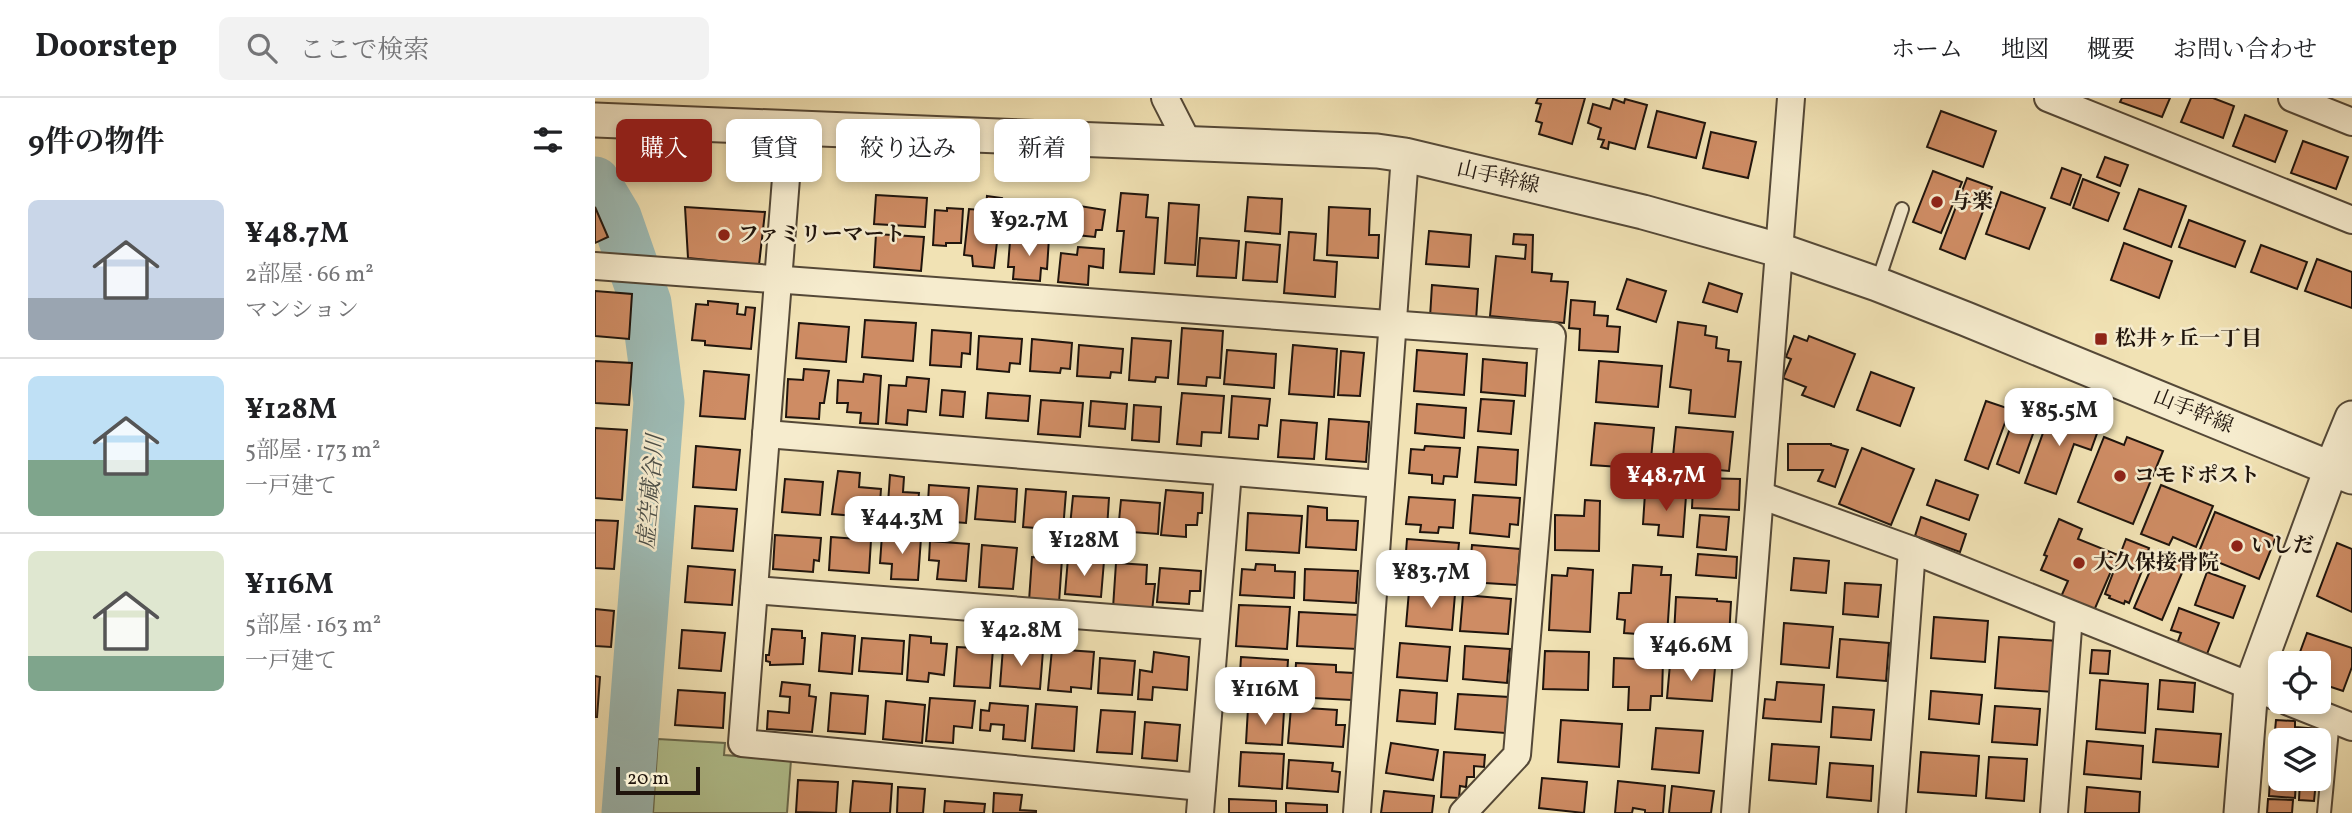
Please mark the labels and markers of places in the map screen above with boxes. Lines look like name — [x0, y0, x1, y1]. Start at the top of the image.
place label: 与楽 — [1951, 188, 1993, 217]
marker: 与楽 — [1929, 194, 1945, 210]
pin: ¥92.7M — [972, 198, 1086, 258]
place label: ファミリーマート — [738, 221, 906, 250]
marker: ファミリーマート — [716, 227, 732, 243]
place label: 松井ヶ丘一丁目 — [2115, 325, 2262, 354]
marker: 松井ヶ丘一丁目 — [2093, 331, 2109, 347]
pin: ¥85.5M — [2002, 388, 2116, 448]
pin: ¥48.7M — [1609, 454, 1723, 513]
place label: コモドポスト — [2134, 462, 2260, 491]
marker: コモドポスト — [2112, 468, 2128, 484]
pin: ¥44.3M — [845, 496, 959, 556]
pin: ¥128M — [1035, 518, 1133, 578]
place label: いしだ — [2251, 532, 2314, 561]
marker: いしだ — [2229, 538, 2245, 554]
place label: 大久保接骨院 — [2093, 549, 2219, 578]
pin: ¥83.7M — [1374, 550, 1488, 610]
marker: 大久保接骨院 — [2071, 555, 2087, 571]
pin: ¥42.8M — [964, 608, 1078, 668]
pin: ¥46.6M — [1634, 624, 1748, 683]
pin: ¥116M — [1216, 668, 1314, 727]

